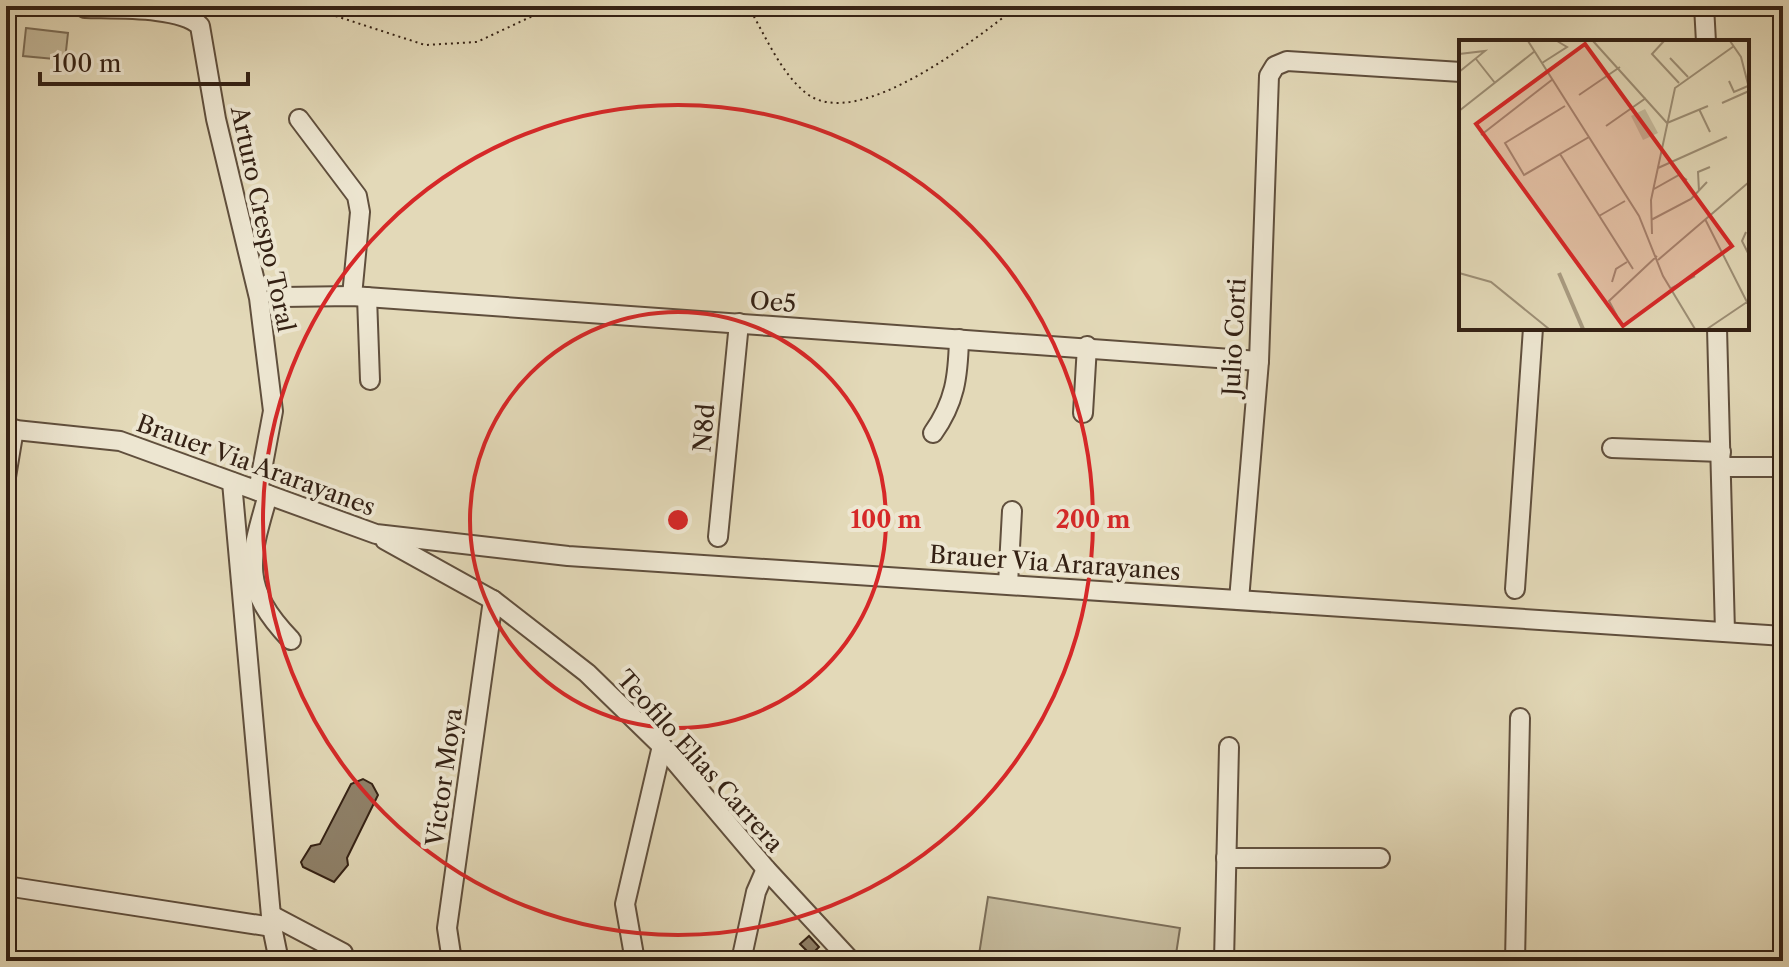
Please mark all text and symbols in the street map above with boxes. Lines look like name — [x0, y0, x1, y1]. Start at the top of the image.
scale bar — [40, 36, 248, 86]
inset map — [1459, 40, 1749, 330]
text: 100 m — [52, 49, 121, 78]
street label: Arturo Crespo Toral — [225, 103, 301, 334]
street label: Julio Corti — [1216, 277, 1252, 401]
street label: Oe5 — [749, 286, 797, 318]
street label: N8d — [687, 402, 721, 453]
street label: Brauer Via Ararayanes — [133, 408, 379, 522]
text: 100 m — [850, 505, 922, 534]
text: 200 m — [1056, 505, 1130, 534]
centre of rings — [664, 506, 692, 534]
street label: Brauer Via Ararayanes — [928, 540, 1182, 586]
street label: Teofilo Elias Carrera — [611, 664, 790, 858]
street label: Victor Moya — [420, 706, 468, 849]

